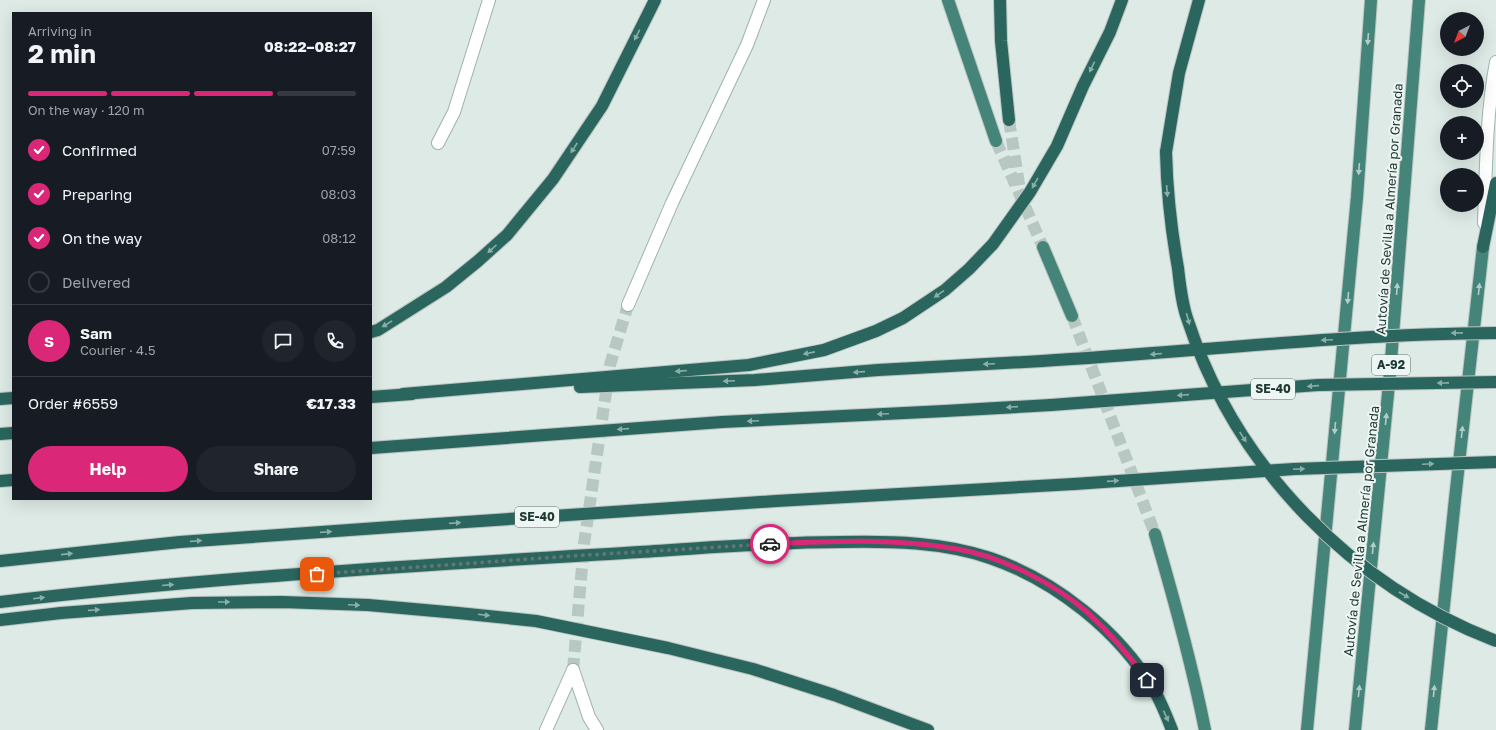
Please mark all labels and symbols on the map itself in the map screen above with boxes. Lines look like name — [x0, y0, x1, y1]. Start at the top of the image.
north arrow — [1440, 12, 1484, 56]
one-way arrow — [634, 29, 640, 41]
one-way arrow — [1365, 33, 1372, 45]
one-way arrow — [1089, 61, 1096, 73]
street label: Autovía de Sevilla a Almería por Granada — [1372, 83, 1406, 335]
one-way arrow — [570, 143, 578, 153]
one-way arrow — [1356, 163, 1362, 176]
one-way arrow — [1032, 177, 1039, 189]
one-way arrow — [1164, 185, 1171, 197]
one-way arrow — [487, 244, 497, 253]
one-way arrow — [1393, 283, 1400, 295]
one-way arrow — [1475, 283, 1482, 295]
one-way arrow — [934, 290, 944, 298]
one-way arrow — [1344, 292, 1351, 304]
one-way arrow — [1185, 313, 1191, 326]
one-way arrow — [381, 321, 393, 328]
one-way arrow — [1450, 330, 1463, 336]
one-way arrow — [1320, 337, 1333, 343]
one-way arrow — [803, 350, 815, 356]
one-way arrow — [1150, 350, 1162, 357]
road number: A-92 — [1372, 355, 1410, 375]
one-way arrow — [983, 360, 995, 367]
one-way arrow — [675, 367, 687, 374]
one-way arrow — [853, 368, 865, 375]
one-way arrow — [722, 378, 735, 384]
road number: SE-40 — [1251, 379, 1295, 399]
one-way arrow — [1436, 380, 1449, 386]
one-way arrow — [1307, 382, 1319, 389]
one-way arrow — [1177, 392, 1189, 399]
one-way arrow — [1006, 404, 1018, 411]
street label: Autovía de Sevilla a Almería por Granada — [1340, 405, 1382, 657]
one-way arrow — [877, 411, 889, 418]
one-way arrow — [1382, 412, 1389, 425]
one-way arrow — [747, 417, 759, 424]
one-way arrow — [1332, 422, 1339, 434]
one-way arrow — [617, 426, 629, 433]
one-way arrow — [1459, 426, 1466, 438]
one-way arrow — [1239, 431, 1246, 442]
one-way arrow — [1422, 461, 1435, 467]
one-way arrow — [1293, 465, 1305, 472]
one-way arrow — [1107, 478, 1119, 485]
road number: SE-40 — [515, 507, 559, 527]
one-way arrow — [449, 519, 461, 526]
courier — [750, 524, 790, 564]
one-way arrow — [320, 528, 332, 535]
one-way arrow — [190, 538, 202, 545]
one-way arrow — [1370, 542, 1376, 554]
one-way arrow — [61, 551, 73, 557]
pin — [300, 557, 334, 591]
one-way arrow — [162, 582, 174, 588]
one-way arrow — [1398, 592, 1410, 599]
one-way arrow — [33, 595, 45, 601]
one-way arrow — [218, 599, 230, 606]
one-way arrow — [348, 602, 361, 608]
one-way arrow — [88, 607, 100, 614]
one-way arrow — [478, 612, 490, 619]
pin — [1130, 663, 1164, 697]
one-way arrow — [1356, 685, 1362, 697]
one-way arrow — [1431, 685, 1438, 697]
one-way arrow — [1163, 710, 1169, 721]

